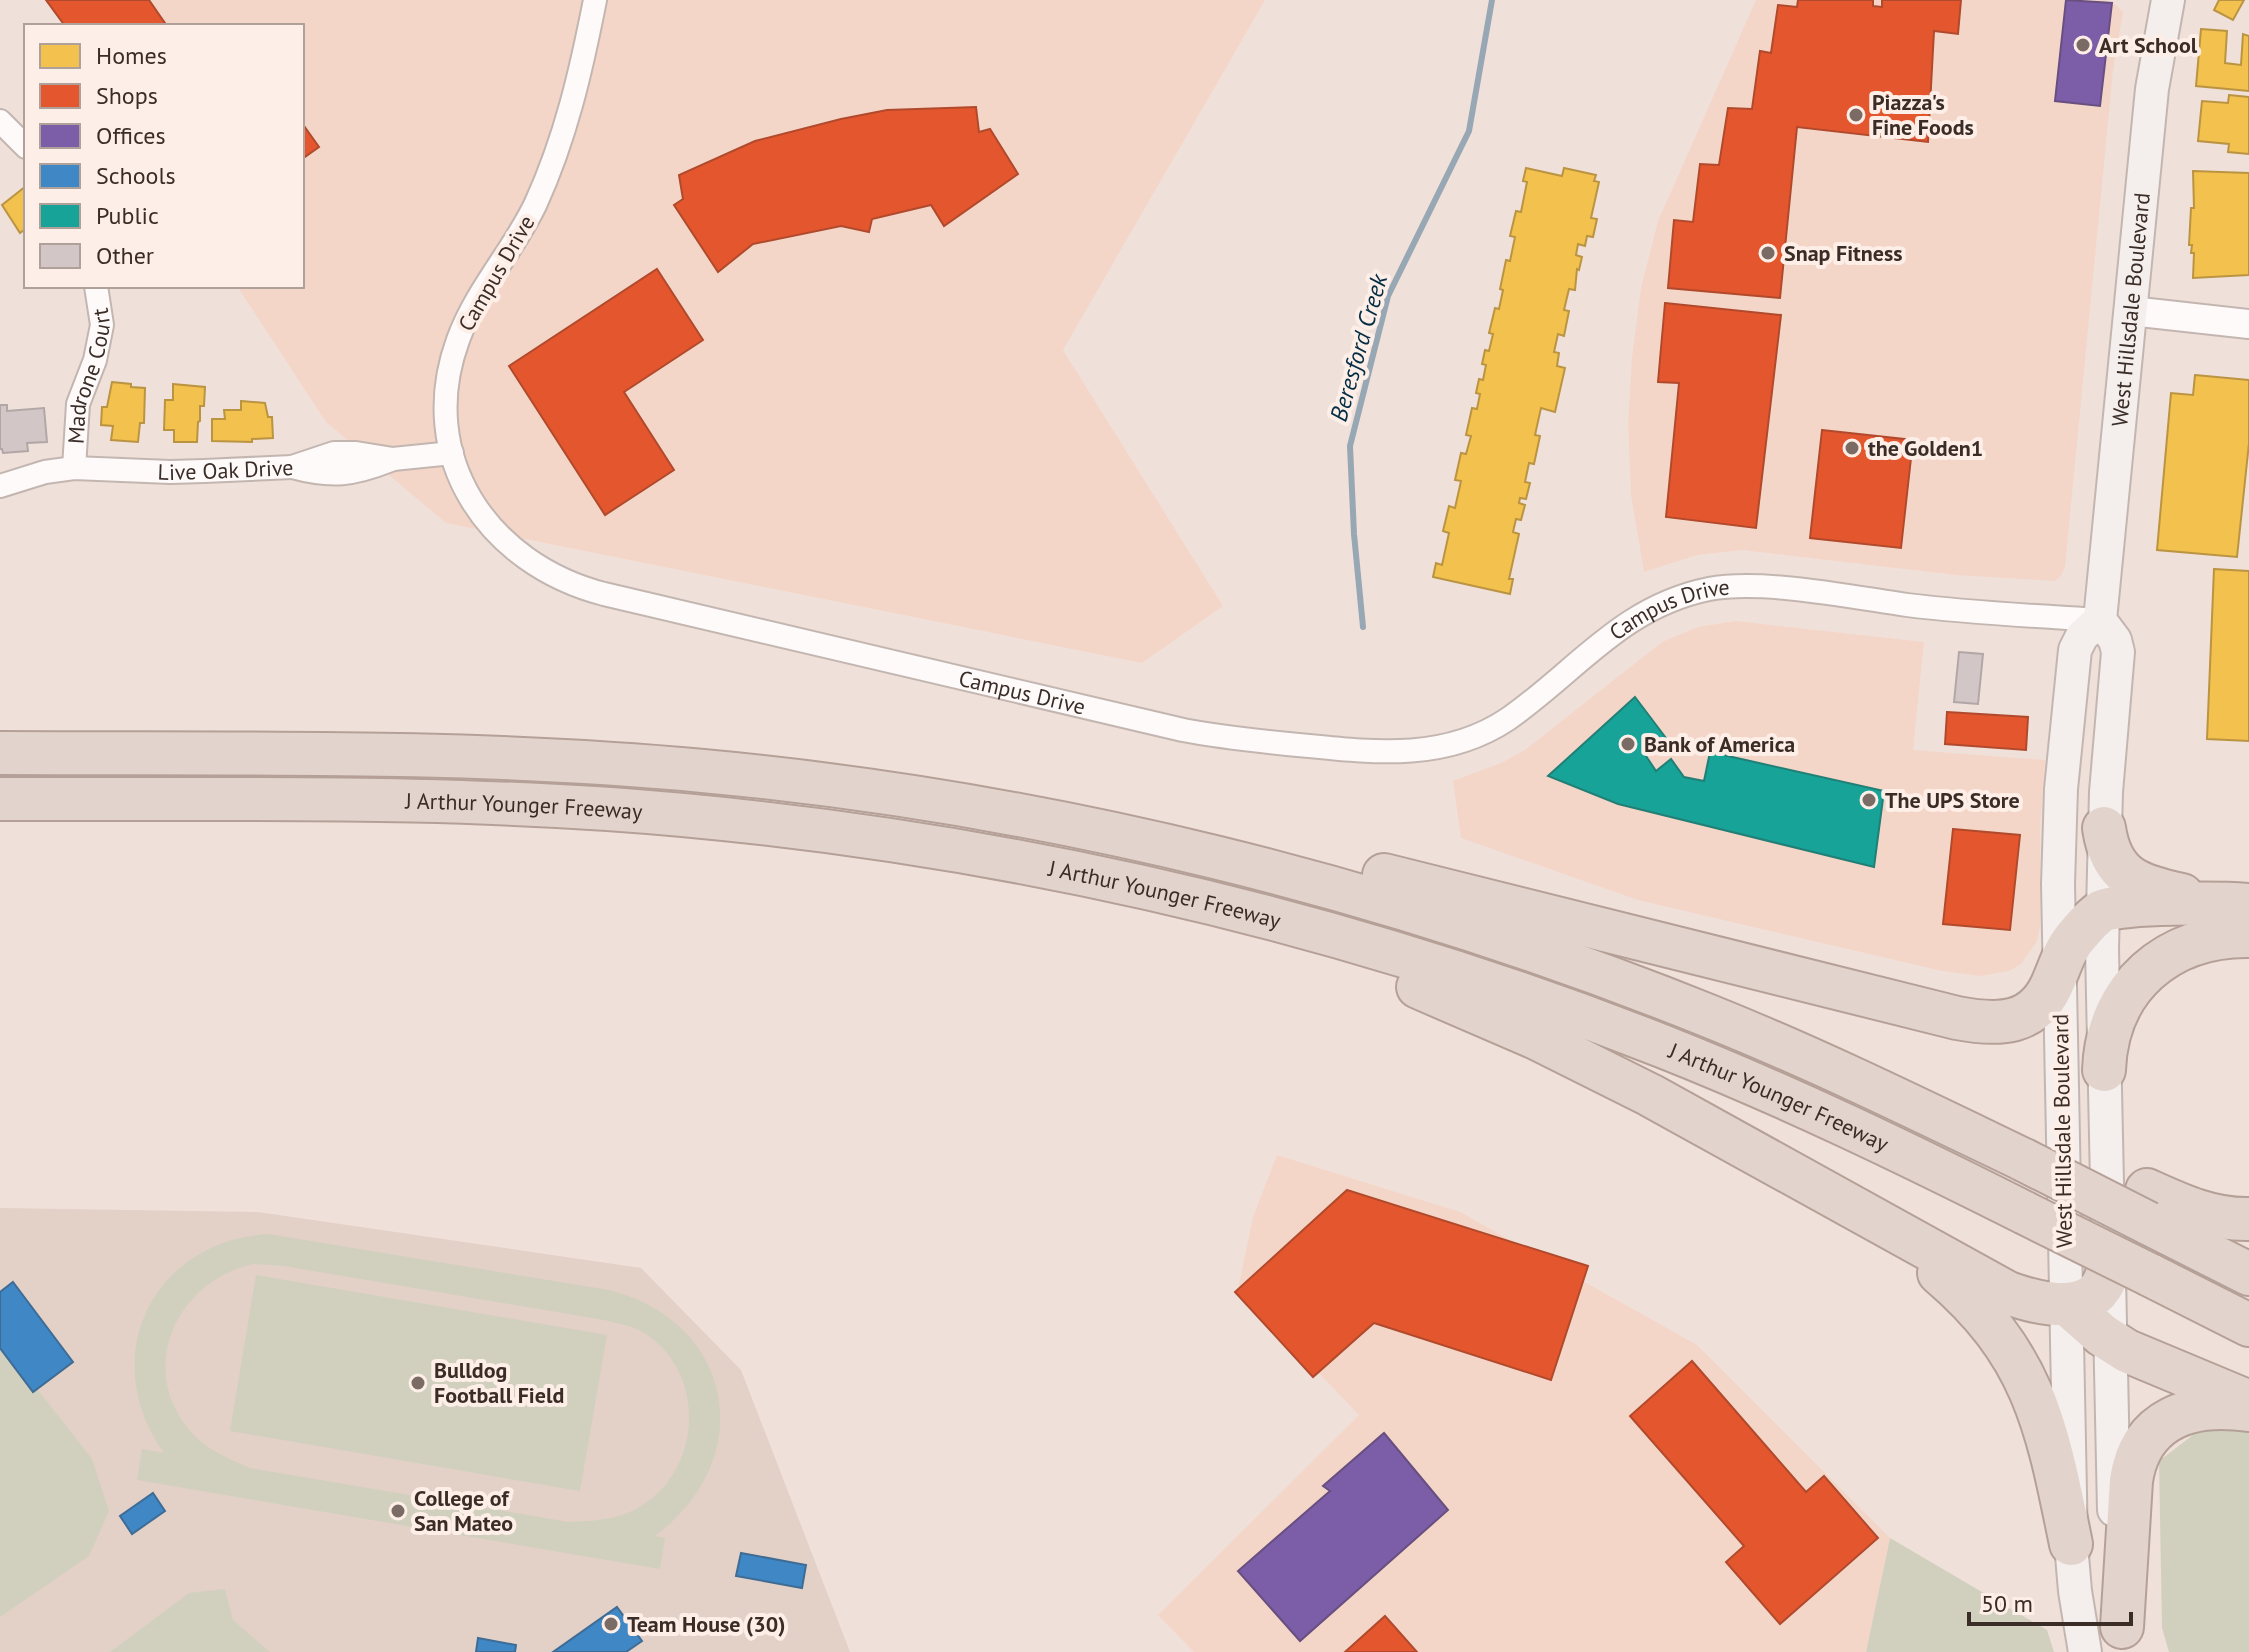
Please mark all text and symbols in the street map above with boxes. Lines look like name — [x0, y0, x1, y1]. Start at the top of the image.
legend — [24, 24, 304, 288]
place label: Art School — [2099, 31, 2198, 59]
marker: Art School — [2074, 36, 2092, 54]
text: Homes — [96, 40, 167, 71]
text: Shops — [96, 80, 158, 111]
place label: Piazza's Fine Foods — [1872, 88, 1974, 141]
marker: Piazza's Fine Foods — [1847, 106, 1865, 124]
text: Offices — [96, 120, 166, 151]
text: Schools — [96, 160, 176, 191]
street label: West Hillsdale Boulevard — [2105, 191, 2156, 428]
text: Public — [96, 200, 159, 231]
street label: Campus Drive — [452, 210, 540, 336]
place label: Snap Fitness — [1784, 239, 1903, 267]
text: Other — [96, 240, 154, 271]
marker: Snap Fitness — [1759, 244, 1777, 262]
water label: Beresford Creek — [1323, 270, 1395, 425]
street label: Madrone Court — [62, 306, 116, 445]
place label: the Golden1 — [1868, 434, 1983, 462]
marker: the Golden1 — [1843, 439, 1861, 457]
street label: Live Oak Drive — [157, 453, 294, 486]
street label: Campus Drive — [1604, 573, 1731, 646]
street label: Campus Drive — [956, 664, 1088, 721]
place label: Bank of America — [1644, 730, 1795, 758]
marker: Bank of America — [1619, 735, 1637, 753]
street label: J Arthur Younger Freeway — [404, 786, 644, 826]
place label: The UPS Store — [1885, 786, 2020, 814]
marker: The UPS Store — [1860, 791, 1878, 809]
street label: J Arthur Younger Freeway — [1045, 854, 1284, 935]
street label: West Hillsdale Boulevard — [2046, 1014, 2078, 1248]
street label: J Arthur Younger Freeway — [1664, 1036, 1894, 1158]
place label: Bulldog Football Field — [434, 1356, 564, 1409]
marker: Bulldog Football Field — [409, 1374, 427, 1392]
place label: College of San Mateo — [414, 1484, 513, 1537]
marker: College of San Mateo — [389, 1502, 407, 1520]
scale bar — [1969, 1576, 2131, 1626]
text: 50 m — [1981, 1588, 2033, 1619]
place label: Team House (30) — [627, 1610, 785, 1638]
marker: Team House (30) — [602, 1615, 620, 1633]

